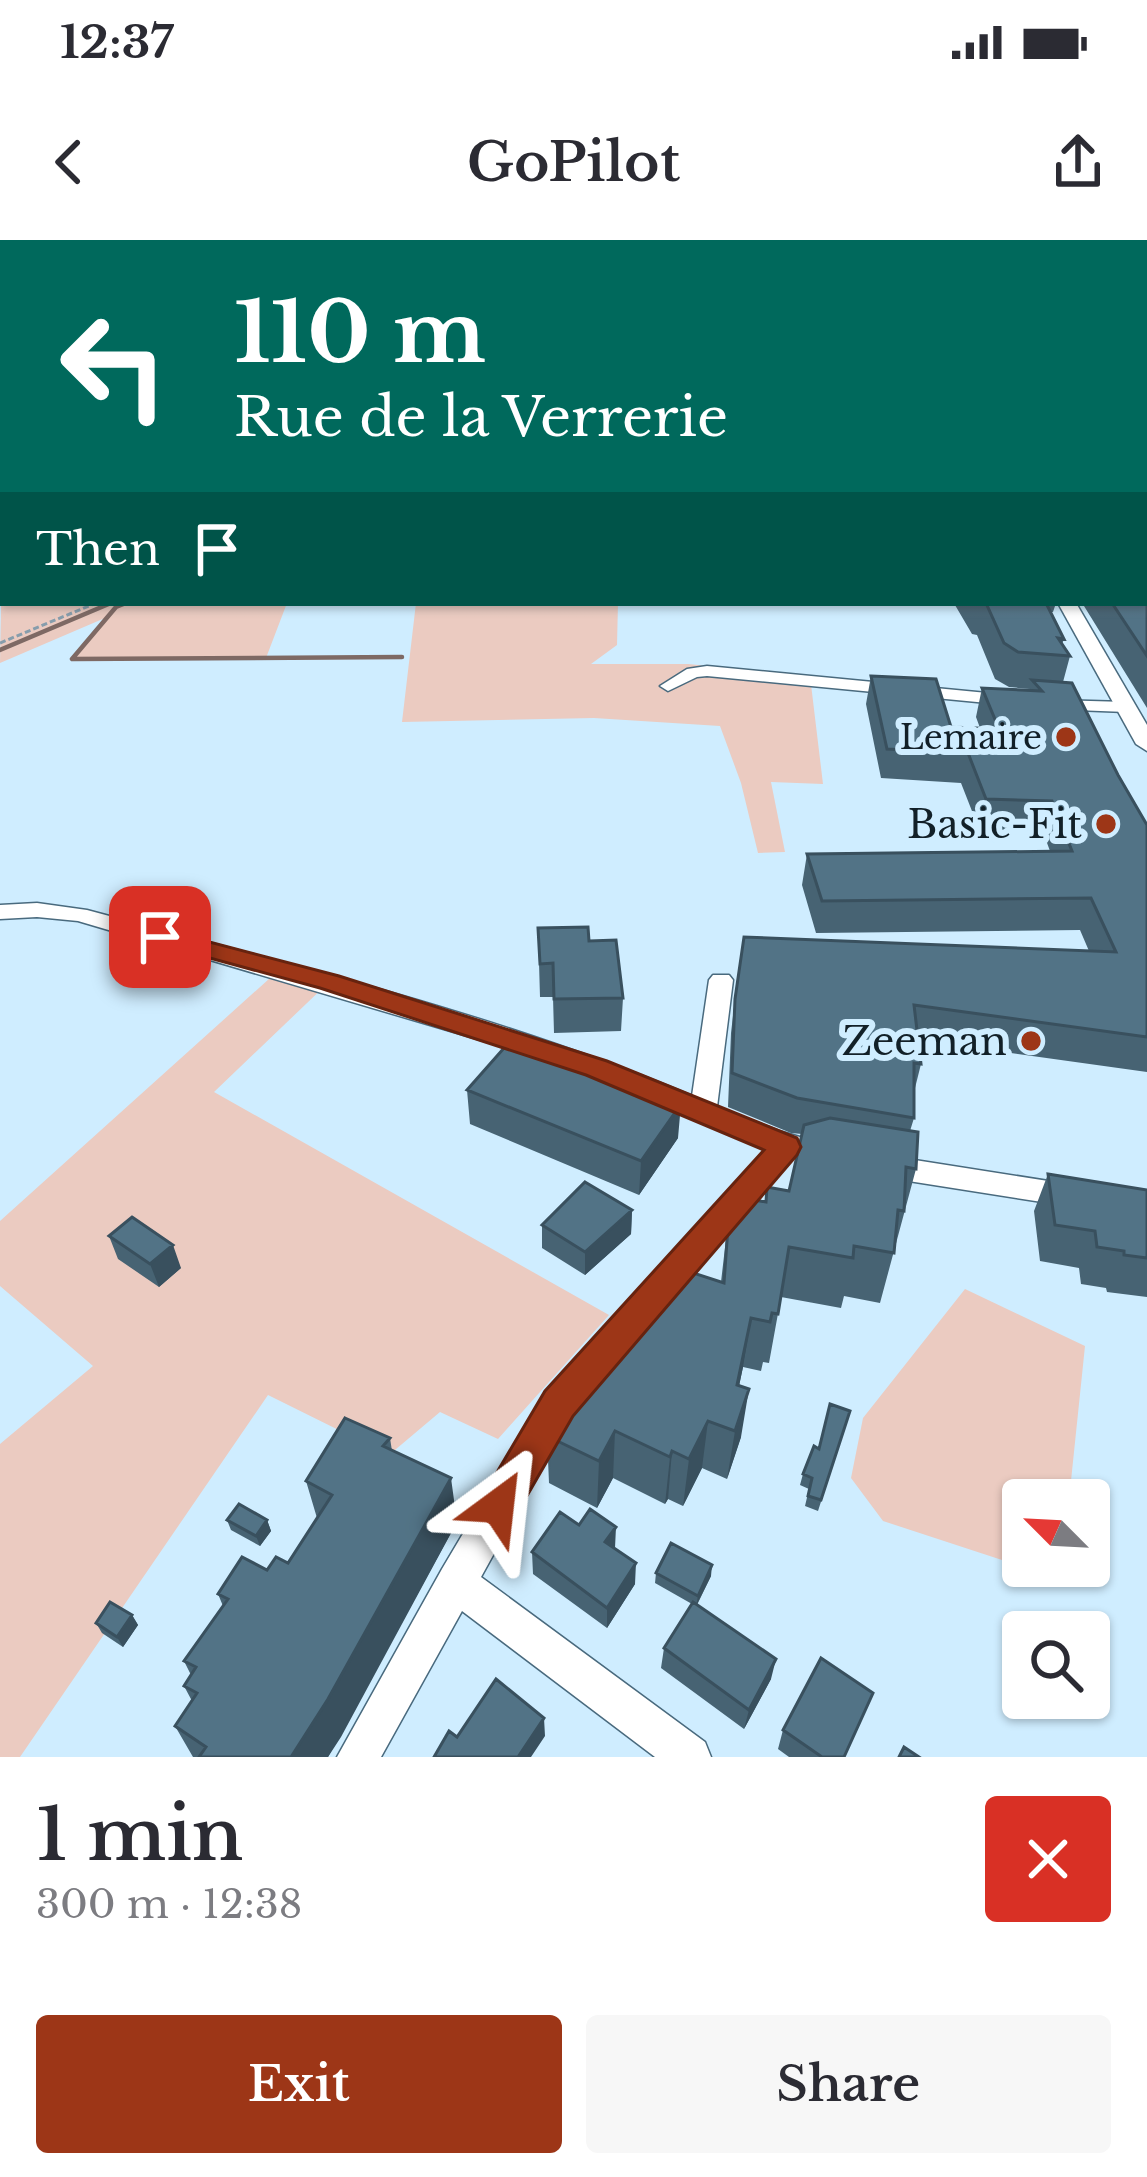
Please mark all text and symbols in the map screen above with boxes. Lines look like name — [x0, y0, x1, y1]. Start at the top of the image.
text: 12:37 — [60, 14, 174, 70]
icon: back — [36, 129, 102, 195]
text: GoPilot — [467, 129, 680, 196]
icon: share — [1045, 129, 1111, 195]
text: 110 m — [234, 281, 486, 385]
icon: left — [36, 288, 192, 444]
text: Rue de la Verrerie — [234, 384, 728, 451]
icon: arrive — [184, 516, 250, 582]
text: Then — [36, 521, 160, 577]
place label: Lemaire — [900, 717, 1042, 758]
marker: Lemaire — [1053, 724, 1079, 750]
place label: Basic-Fit — [907, 800, 1082, 849]
marker: Basic-Fit — [1093, 811, 1119, 837]
pin — [109, 886, 211, 988]
icon: arrive — [127, 904, 193, 970]
place label: Zeeman — [842, 1017, 1007, 1066]
marker: Zeeman — [1018, 1028, 1044, 1054]
position arrow — [435, 1443, 561, 1569]
north arrow — [1002, 1479, 1110, 1587]
map controls — [1002, 1479, 1110, 1719]
button: search — [1002, 1611, 1110, 1719]
text: 1 min — [36, 1790, 243, 1879]
button: close — [985, 1796, 1111, 1922]
text: 300 m · 12:38 — [36, 1880, 302, 1929]
button: Exit — [36, 2015, 562, 2153]
button: Share — [586, 2015, 1111, 2153]

